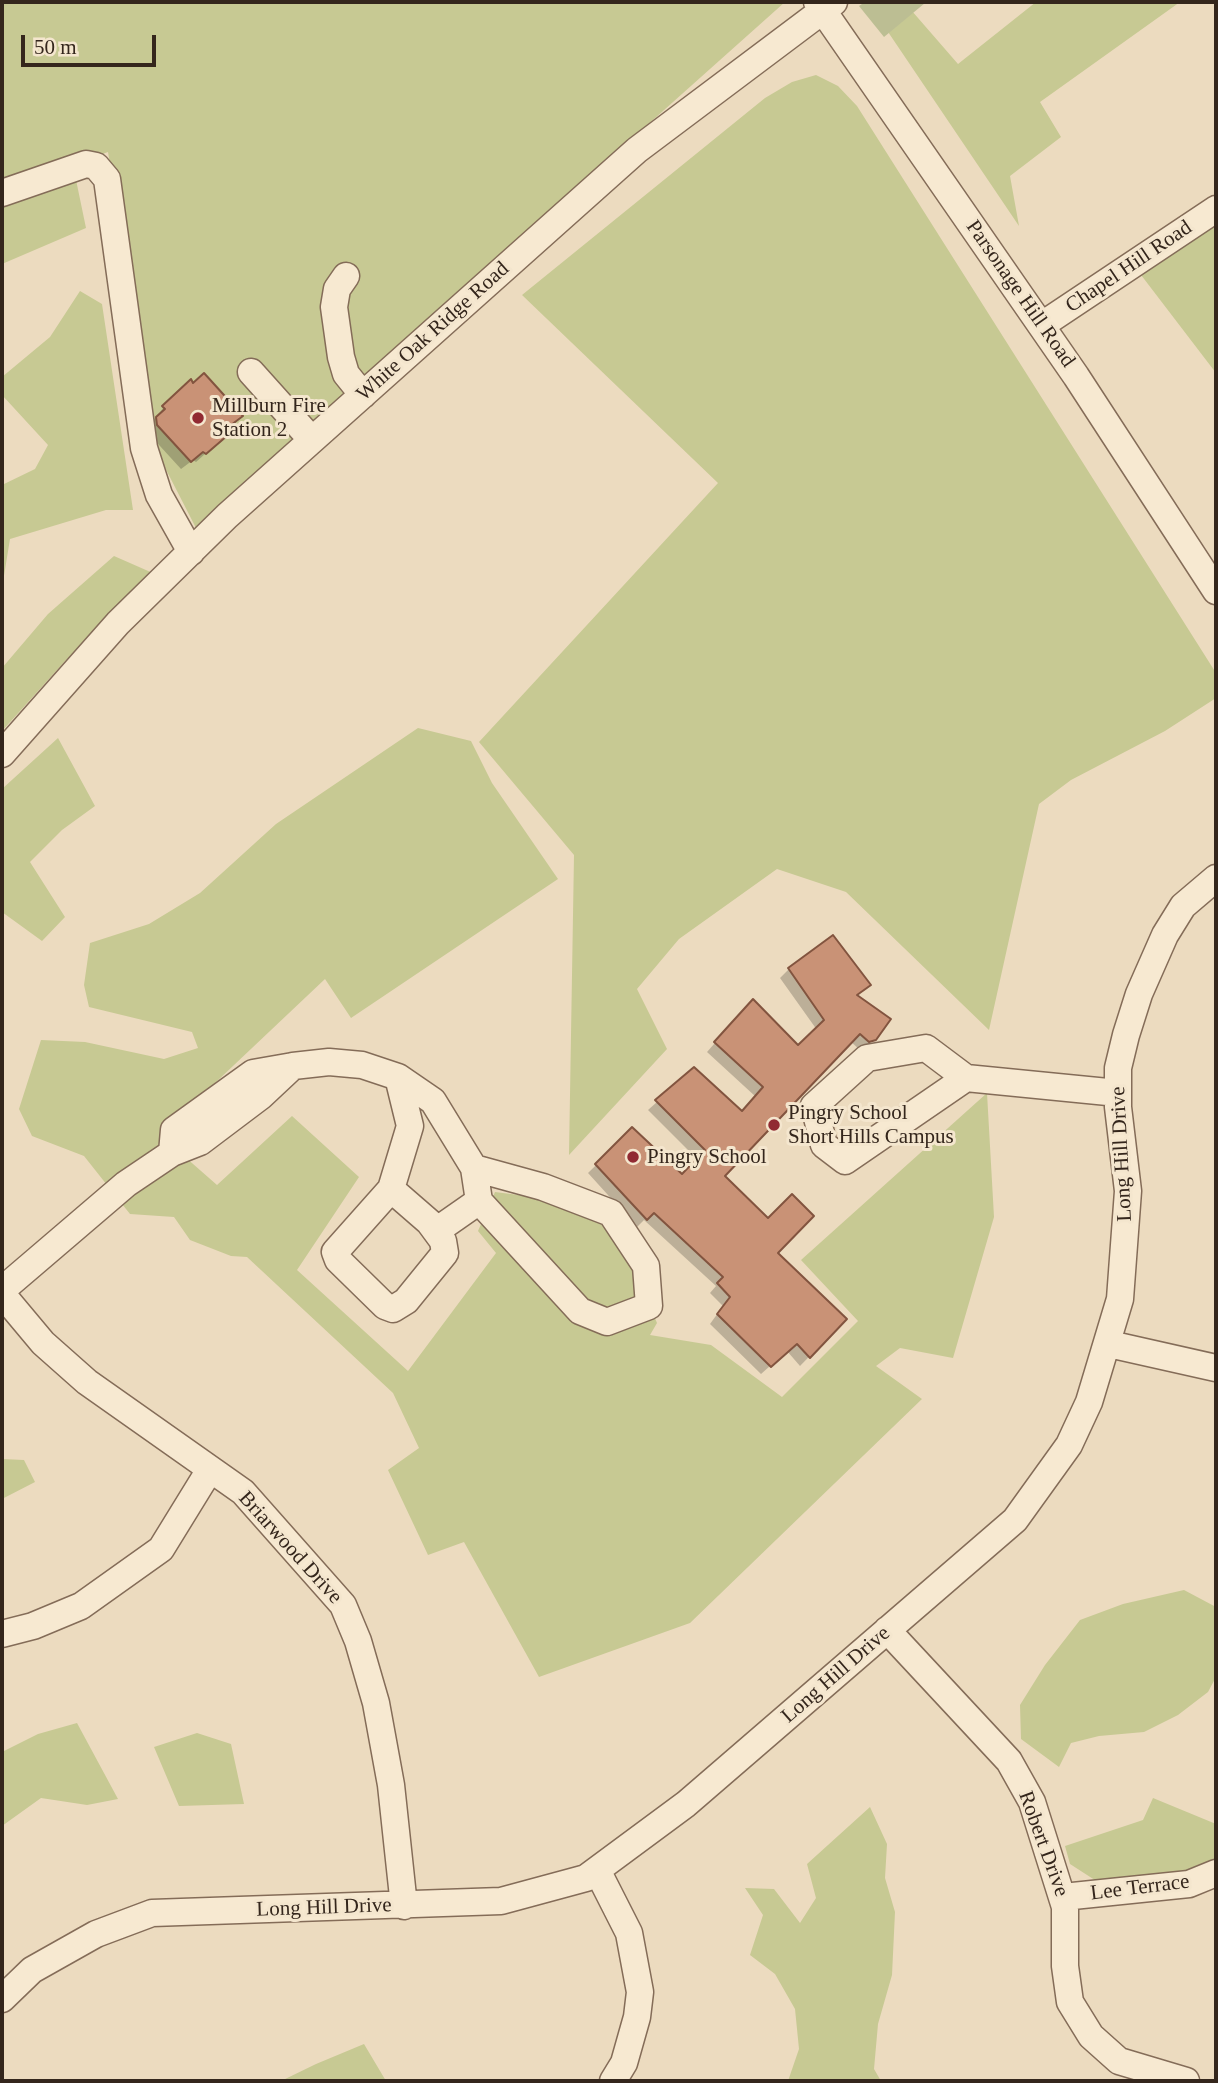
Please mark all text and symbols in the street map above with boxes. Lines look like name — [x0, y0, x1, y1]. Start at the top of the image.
scale bar — [24, 21, 159, 65]
text: 50 m — [34, 35, 77, 59]
street label: Chapel Hill Road — [1061, 215, 1197, 319]
street label: Parsonage Hill Road — [960, 216, 1080, 372]
street label: White Oak Ridge Road — [352, 257, 514, 407]
place label: Millburn Fire Station 2 — [212, 393, 326, 443]
marker: Millburn Fire Station 2 — [190, 410, 206, 426]
street label: Long Hill Drive — [1106, 1086, 1138, 1222]
place label: Pingry School Short Hills Campus — [788, 1100, 954, 1150]
marker: Pingry School Short Hills Campus — [766, 1117, 782, 1133]
place label: Pingry School — [647, 1144, 767, 1170]
marker: Pingry School — [625, 1149, 641, 1165]
street label: Briarwood Drive — [233, 1486, 347, 1610]
street label: Long Hill Drive — [777, 1621, 895, 1729]
street label: Robert Drive — [1012, 1788, 1074, 1900]
street label: Lee Terrace — [1089, 1869, 1191, 1907]
street label: Long Hill Drive — [256, 1893, 392, 1923]

